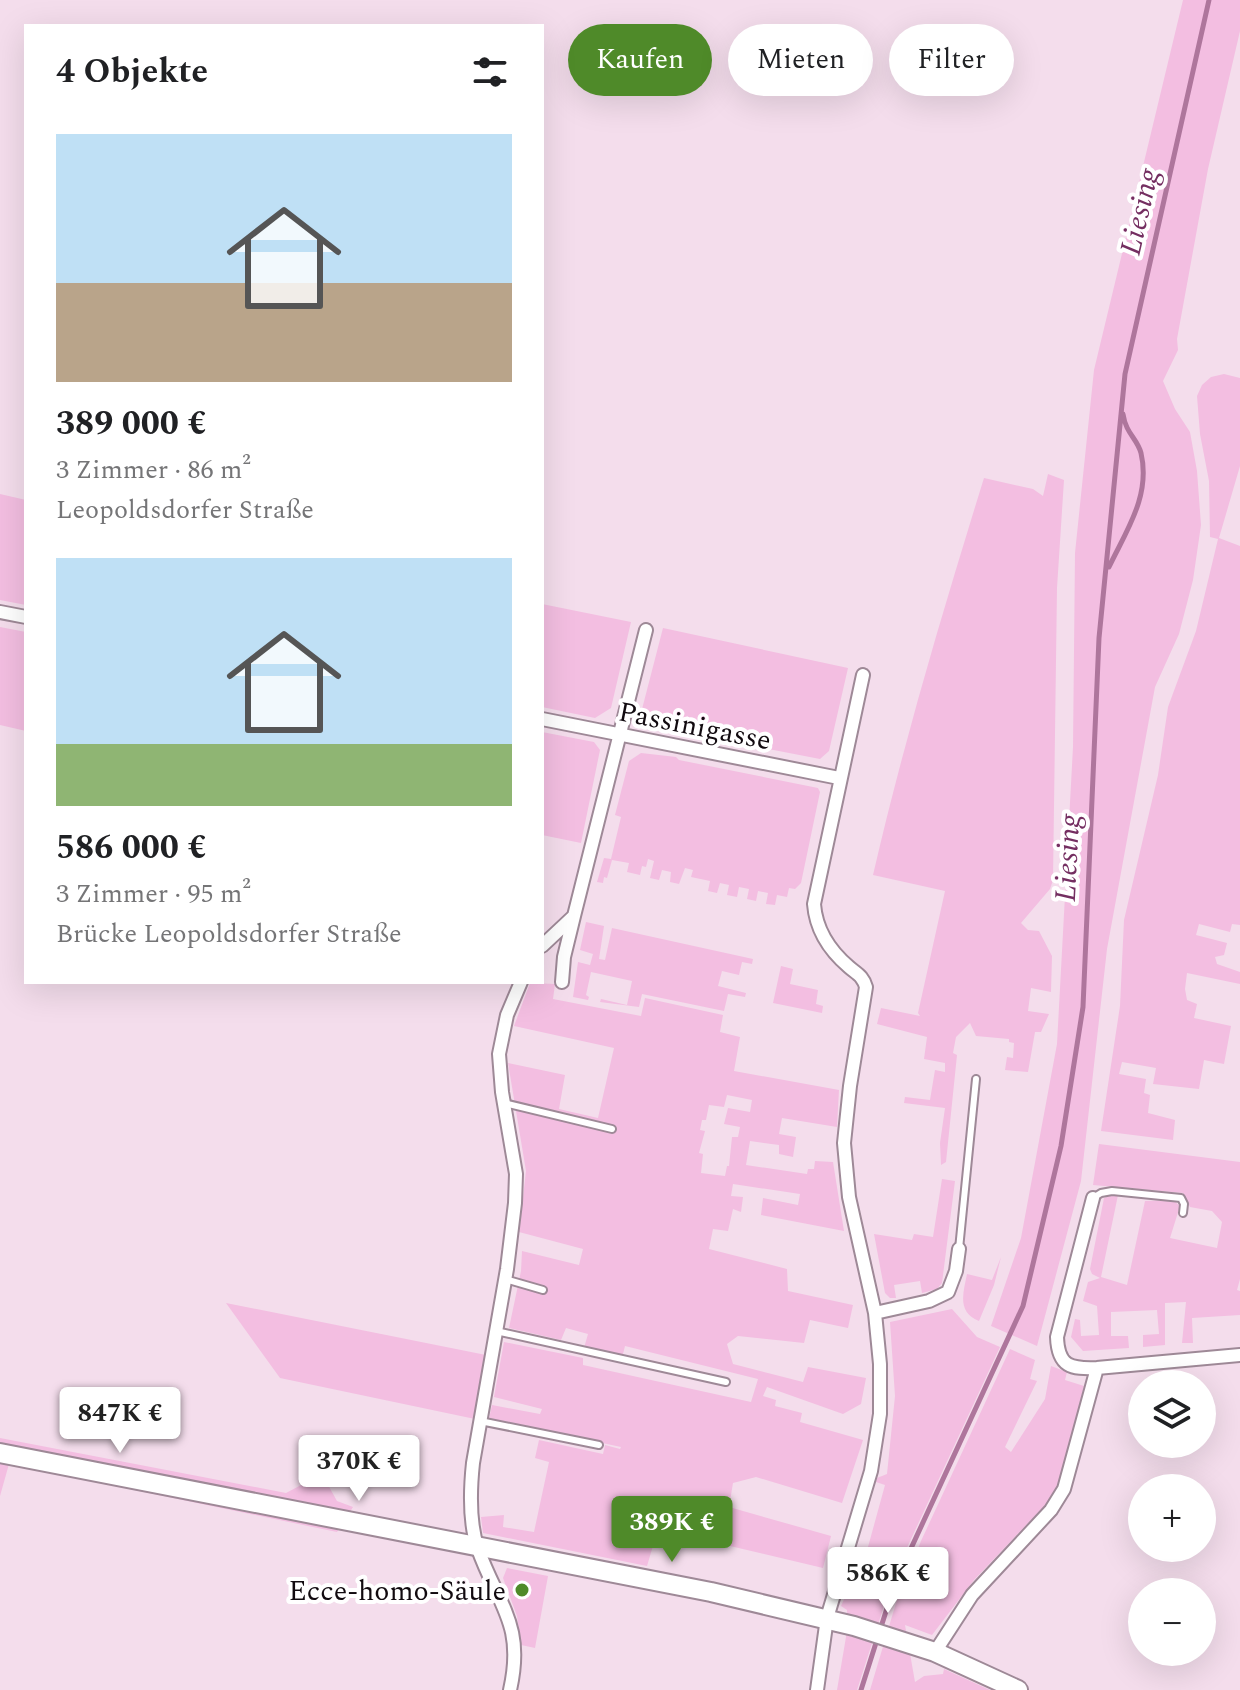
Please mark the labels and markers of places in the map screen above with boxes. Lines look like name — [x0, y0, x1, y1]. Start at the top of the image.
pin: 847K € — [55, 1387, 185, 1455]
pin: 370K € — [294, 1435, 424, 1503]
pin: 389K € — [607, 1496, 737, 1564]
pin: 586K € — [823, 1547, 953, 1615]
place label: Ecce-homo-Säule — [289, 1570, 506, 1613]
marker: Ecce-homo-Säule — [513, 1581, 531, 1599]

